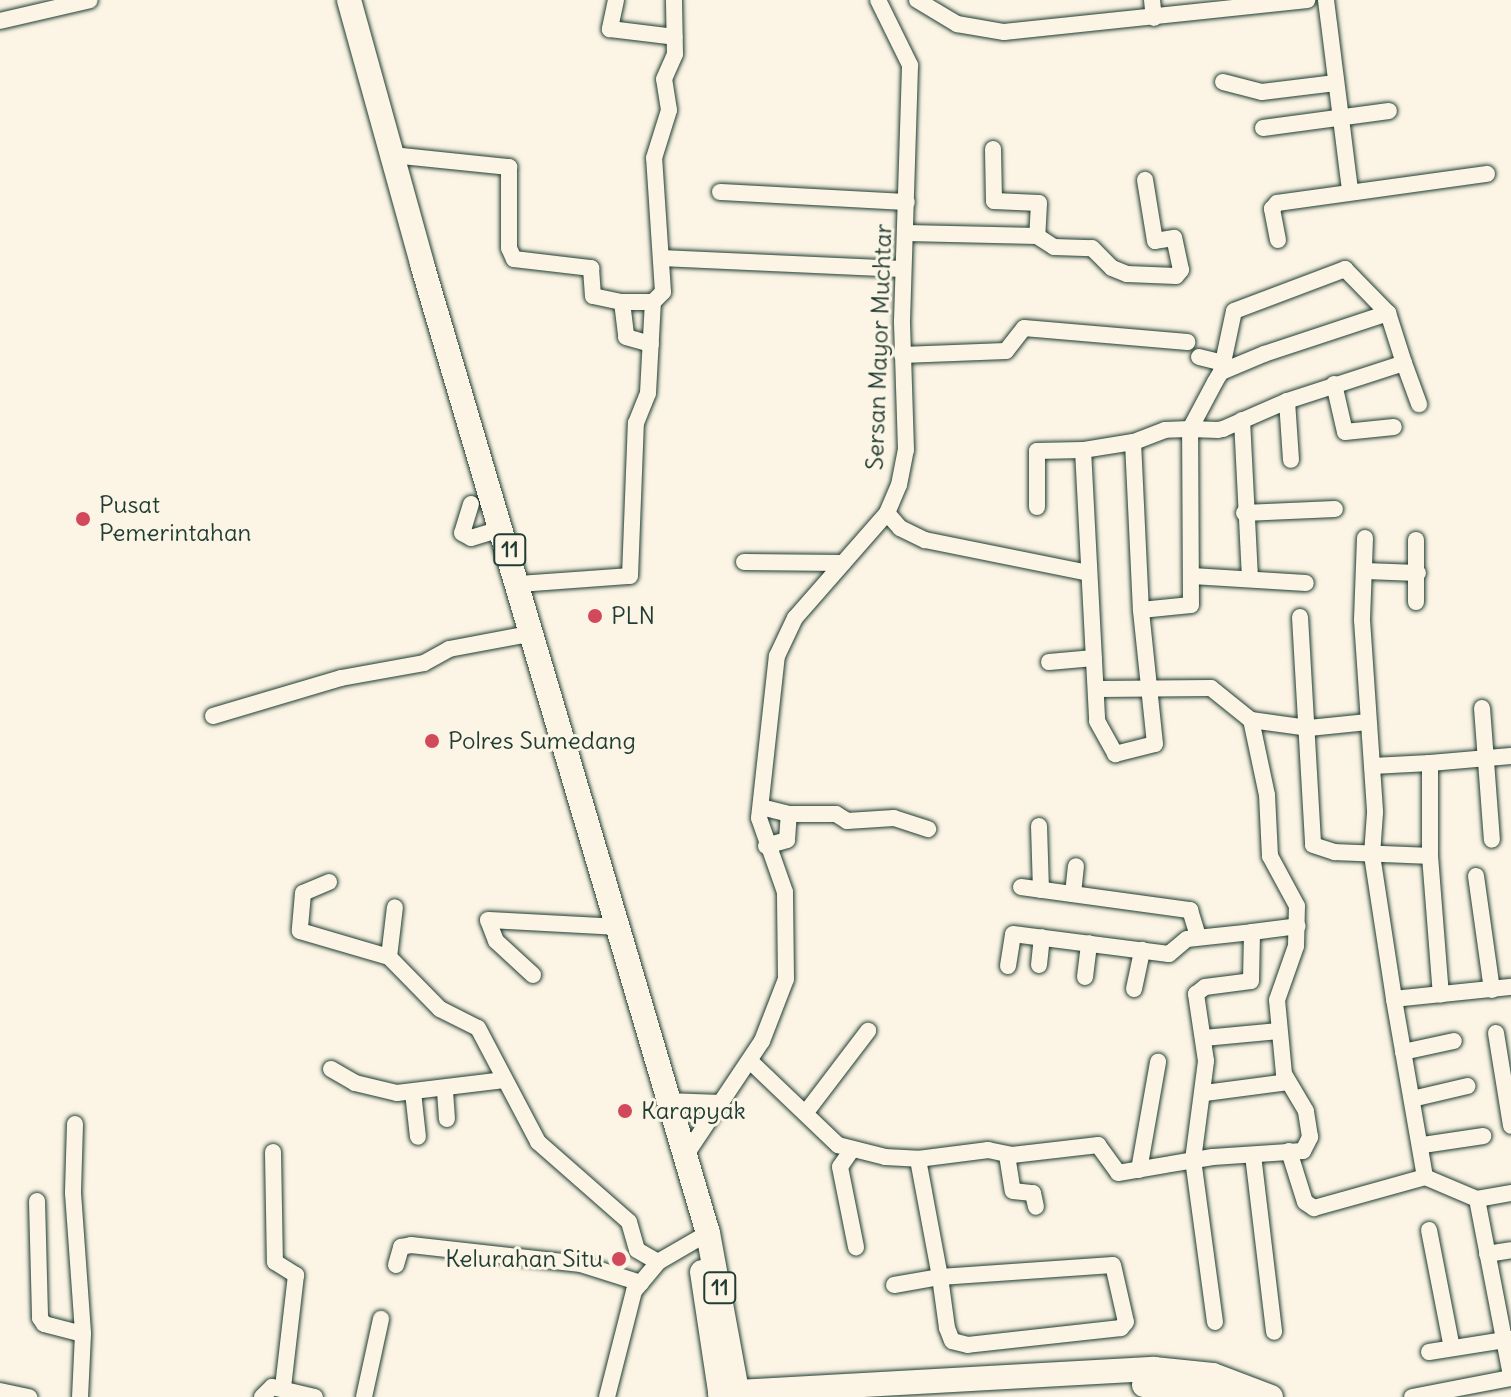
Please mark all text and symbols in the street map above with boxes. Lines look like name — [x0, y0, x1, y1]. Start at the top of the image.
street label: Sersan Mayor Muchtar — [860, 223, 898, 471]
place label: Pusat Pemerintahan — [99, 491, 252, 547]
marker: Pusat Pemerintahan — [74, 510, 92, 528]
road number: 11 — [492, 532, 528, 568]
place label: PLN — [611, 602, 655, 630]
marker: PLN — [586, 607, 604, 625]
place label: Polres Sumedang — [448, 727, 636, 755]
marker: Polres Sumedang — [423, 732, 441, 750]
place label: Karapyak — [641, 1097, 746, 1125]
marker: Karapyak — [616, 1102, 634, 1120]
place label: Kelurahan Situ — [445, 1245, 603, 1273]
marker: Kelurahan Situ — [610, 1250, 628, 1268]
road number: 11 — [702, 1270, 738, 1306]

